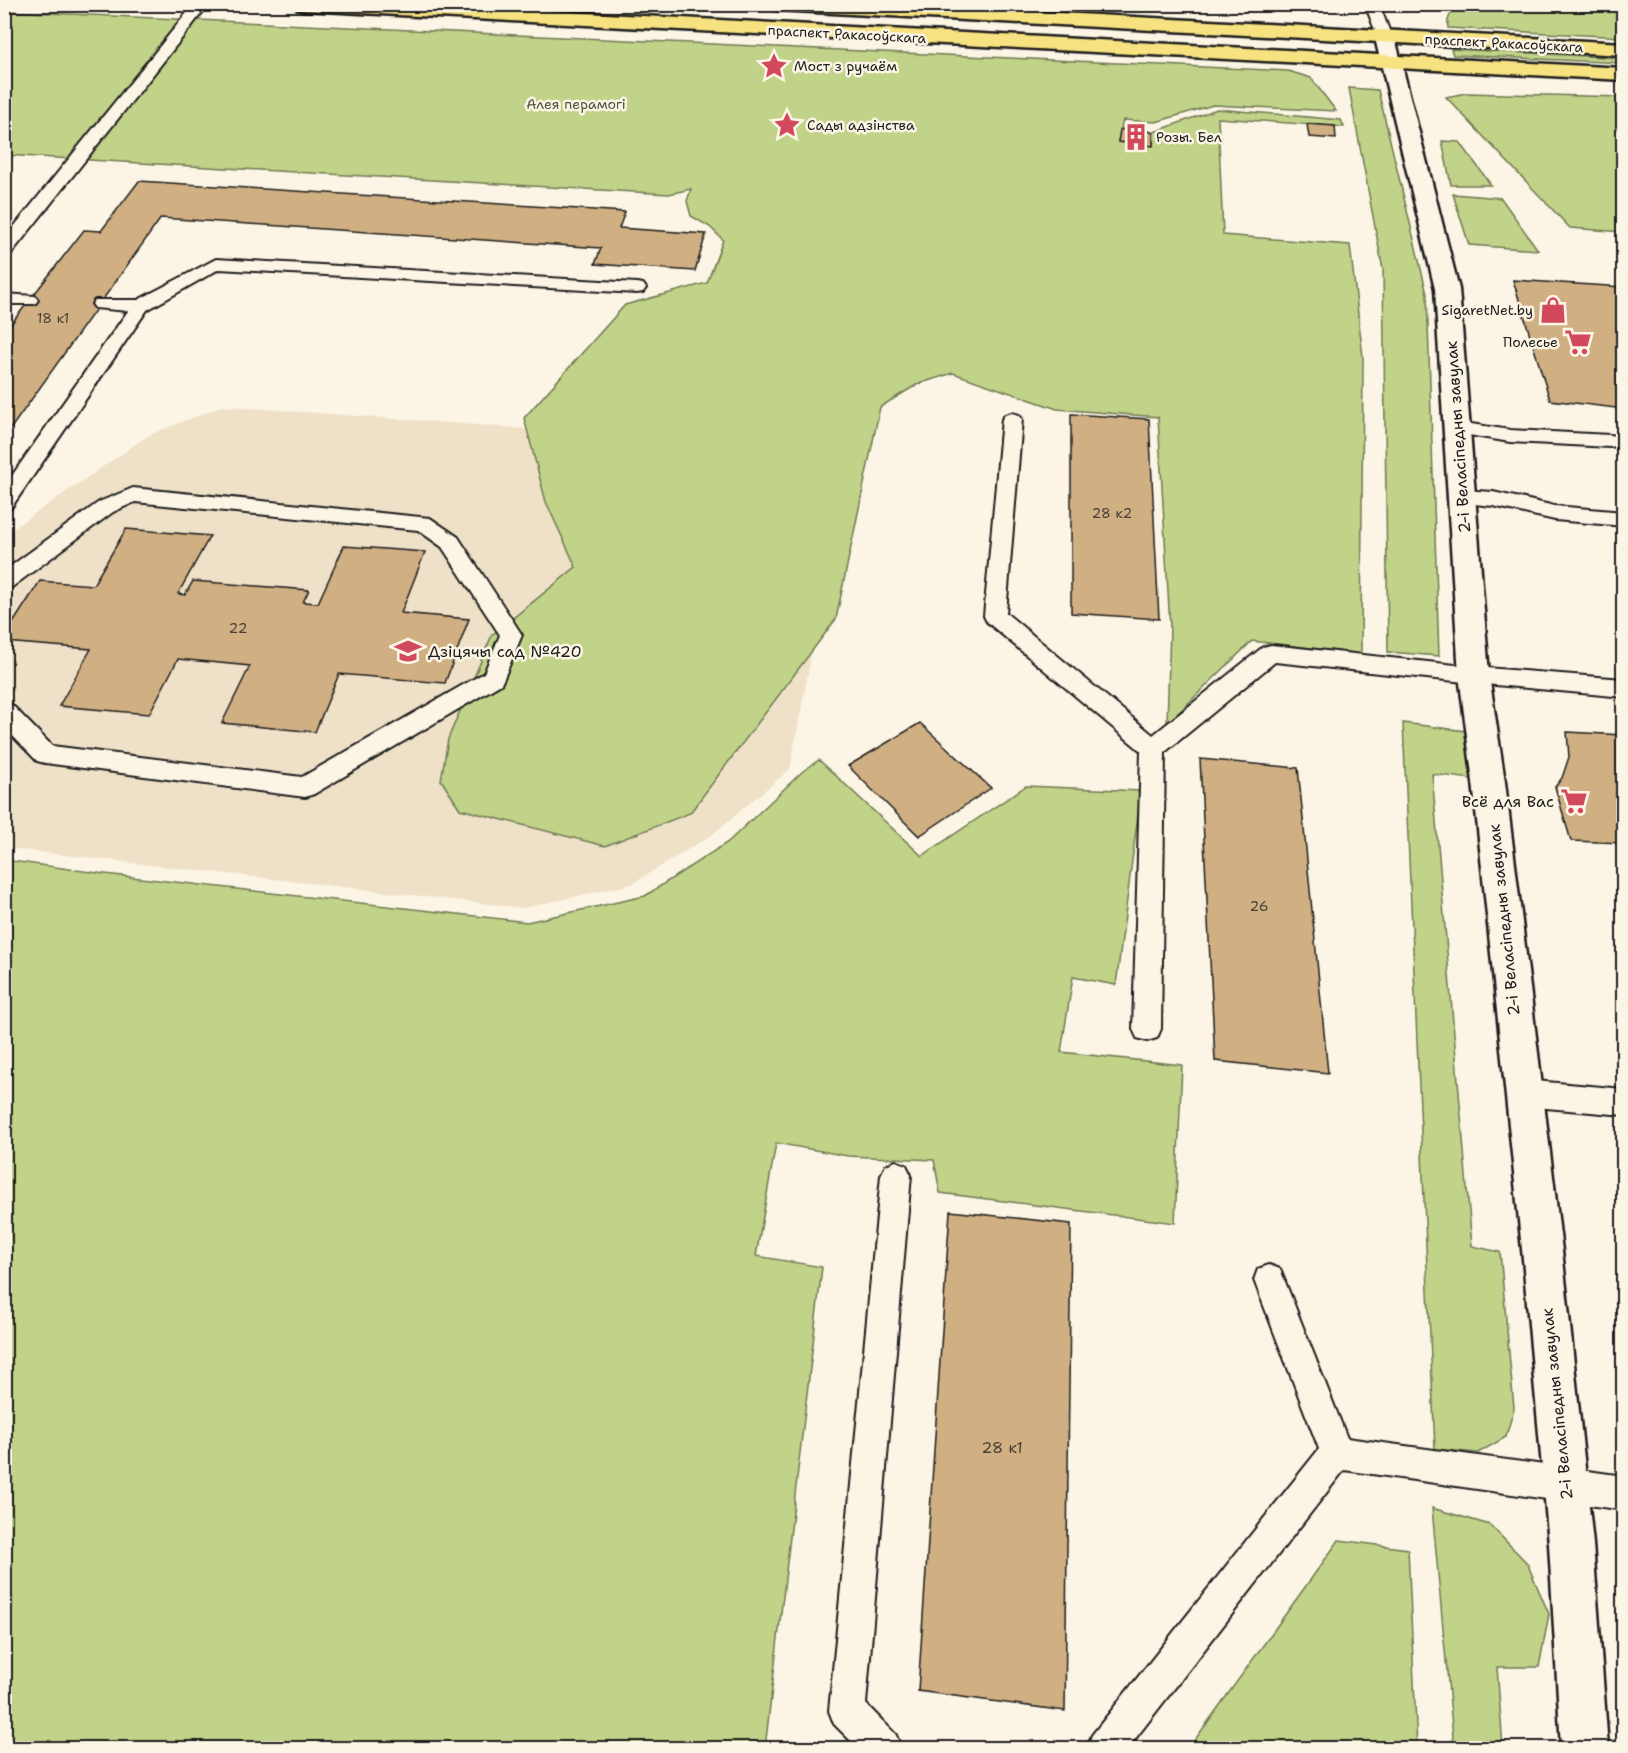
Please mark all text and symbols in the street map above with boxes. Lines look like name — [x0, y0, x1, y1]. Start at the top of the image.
street label: праспект Ракасоўскага — [767, 21, 927, 47]
street label: праспект Ракасоўскага — [1424, 30, 1584, 56]
place icon: Мост з ручаём — [759, 51, 789, 81]
place label: Мост з ручаём — [794, 57, 897, 75]
park label: Алея перамогі — [526, 95, 626, 113]
place icon: Сады адзінства — [772, 110, 802, 140]
place label: Сады адзінства — [807, 116, 915, 134]
building icon: Розы. Бел — [1121, 122, 1151, 152]
place label: Розы. Бел — [1156, 128, 1222, 146]
shop icon: SigaretNet.by — [1538, 295, 1568, 325]
place label: SigaretNet.by — [1441, 301, 1533, 319]
house number: 18 к1 — [37, 309, 69, 327]
supermarket icon: Полесье — [1563, 327, 1593, 357]
place label: Полесье — [1503, 333, 1558, 351]
street label: 2-і Веласіпедны завулак — [1441, 340, 1475, 534]
house number: 28 к2 — [1092, 504, 1132, 522]
house number: 22 — [229, 619, 247, 637]
school or university icon: Дзіцячы сад №420 — [393, 636, 423, 666]
place label: Дзіцячы сад №420 — [428, 641, 582, 662]
supermarket icon: Всё для Вас — [1559, 786, 1589, 816]
place label: Всё для Вас — [1462, 791, 1554, 812]
street label: 2-і Веласіпедны завулак — [1483, 822, 1525, 1017]
house number: 26 — [1250, 897, 1269, 915]
street label: 2-і Веласіпедны завулак — [1536, 1306, 1578, 1501]
house number: 28 к1 — [981, 1437, 1023, 1458]

